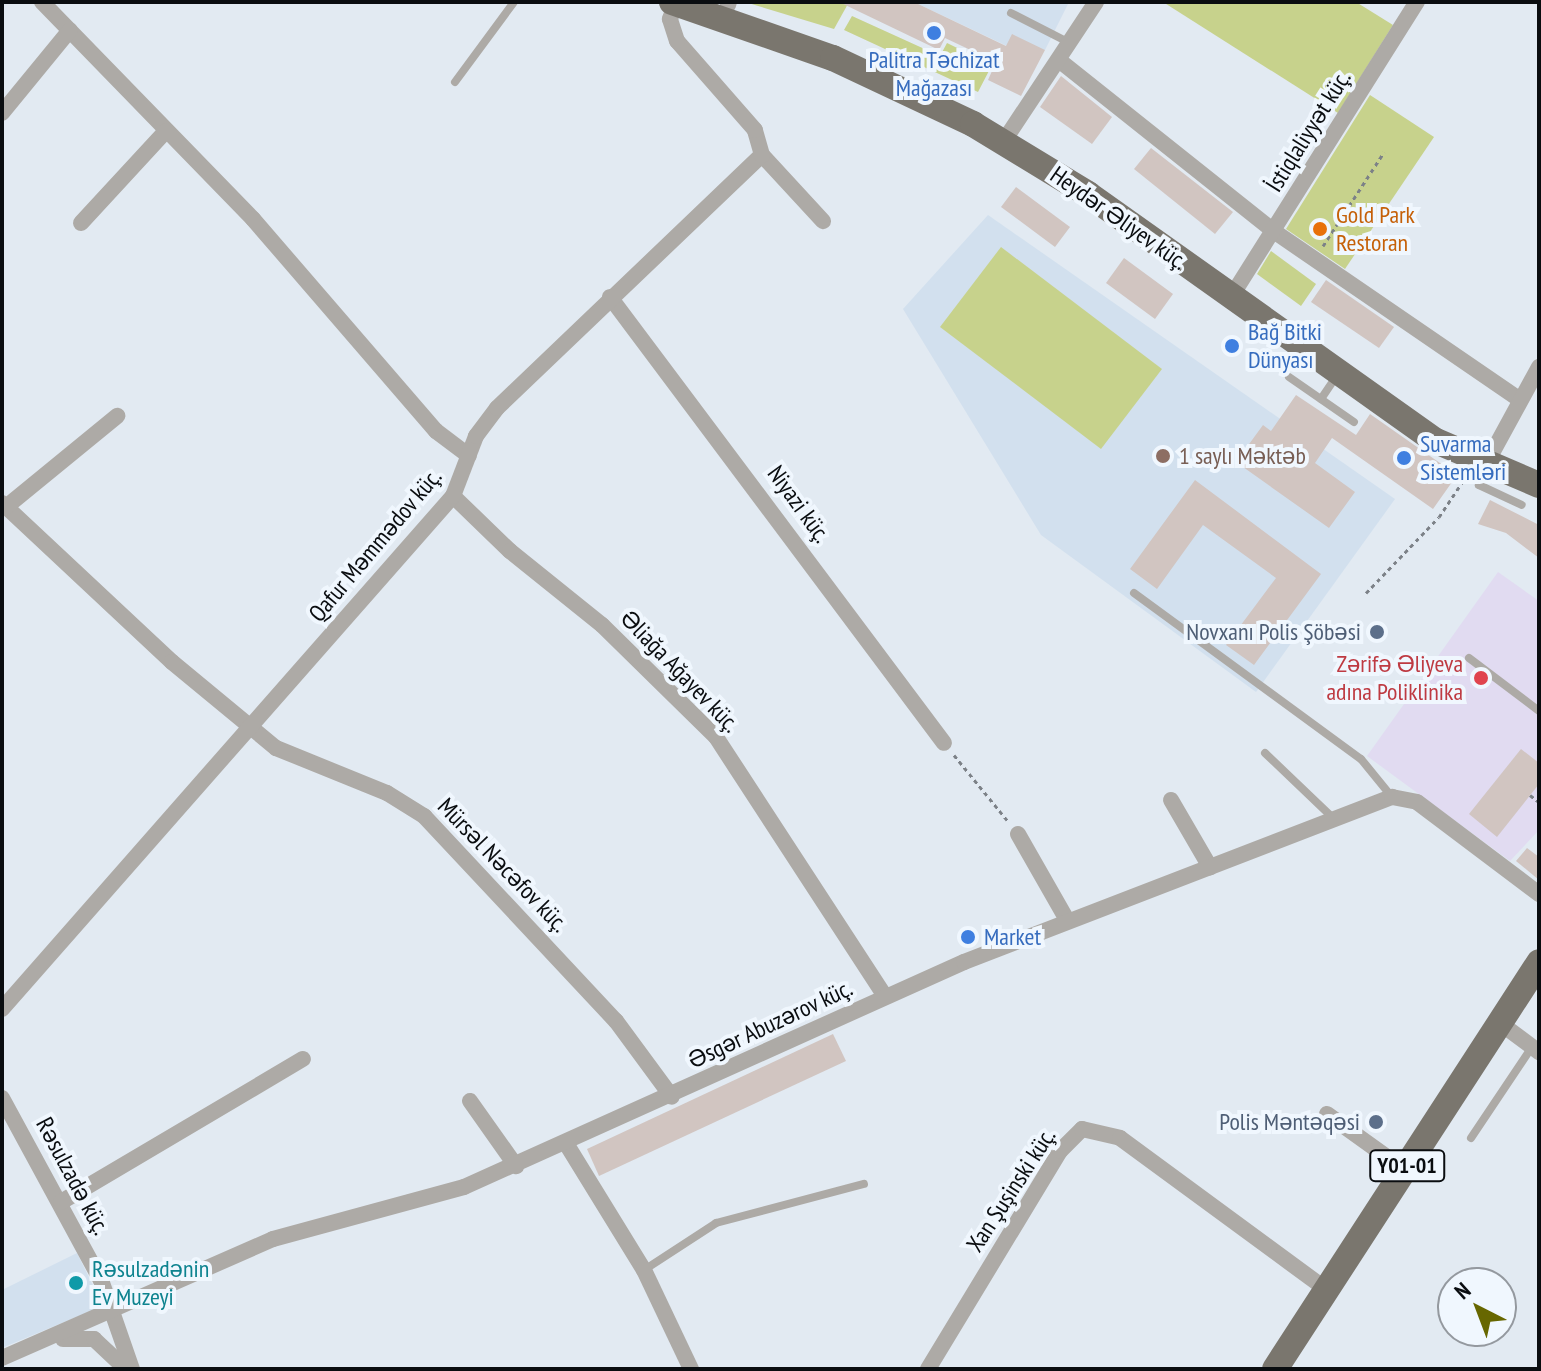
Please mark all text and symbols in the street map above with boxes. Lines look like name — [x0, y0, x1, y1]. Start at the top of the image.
marker: Palitra Təchizat Mağazası — [925, 24, 943, 42]
place label: Palitra Təchizat Mağazası — [868, 46, 1000, 102]
street label: İstiqlaliyyət küç. — [1259, 65, 1357, 197]
street label: Heydər Əliyev küç. — [1045, 160, 1193, 276]
place label: Gold Park Restoran — [1336, 201, 1415, 257]
marker: Gold Park Restoran — [1311, 220, 1329, 238]
place label: Bağ Bitki Dünyası — [1248, 318, 1322, 374]
marker: Bağ Bitki Dünyası — [1223, 337, 1241, 355]
place label: Suvarma Sistemləri — [1420, 430, 1506, 486]
place label: 1 saylı Məktəb — [1179, 442, 1306, 470]
marker: 1 saylı Məktəb — [1154, 447, 1172, 465]
marker: Suvarma Sistemləri — [1395, 449, 1413, 467]
street label: Niyazi küç. — [761, 460, 837, 548]
street label: Qafur Məmmədov küç. — [302, 462, 448, 628]
street label: Əliağa Ağayev küç. — [614, 603, 746, 739]
place label: Novxanı Polis Şöbəsi — [1186, 618, 1361, 646]
marker: Novxanı Polis Şöbəsi — [1368, 623, 1386, 641]
place label: Zərifə Əliyeva adına Poliklinika — [1327, 650, 1463, 706]
marker: Zərifə Əliyeva adına Poliklinika — [1470, 667, 1492, 689]
street label: Mürsəl Nəcəfov küç. — [432, 792, 574, 938]
place label: Market — [984, 923, 1041, 951]
marker: Market — [959, 928, 977, 946]
street label: Əsgər Abuzərov küç. — [683, 973, 857, 1075]
place label: Polis Məntəqəsi — [1219, 1108, 1360, 1136]
street label: Rəsulzadə küç. — [30, 1112, 116, 1240]
marker: Polis Məntəqəsi — [1367, 1113, 1385, 1131]
street label: Xan Şuşinski küç. — [960, 1123, 1062, 1257]
road number: Y01-01 — [1369, 1148, 1445, 1184]
place label: Rəsulzadənin Ev Muzeyi — [92, 1255, 209, 1311]
north arrow — [1437, 1267, 1517, 1347]
marker: Rəsulzadənin Ev Muzeyi — [67, 1274, 85, 1292]
text: N — [1448, 1276, 1476, 1305]

